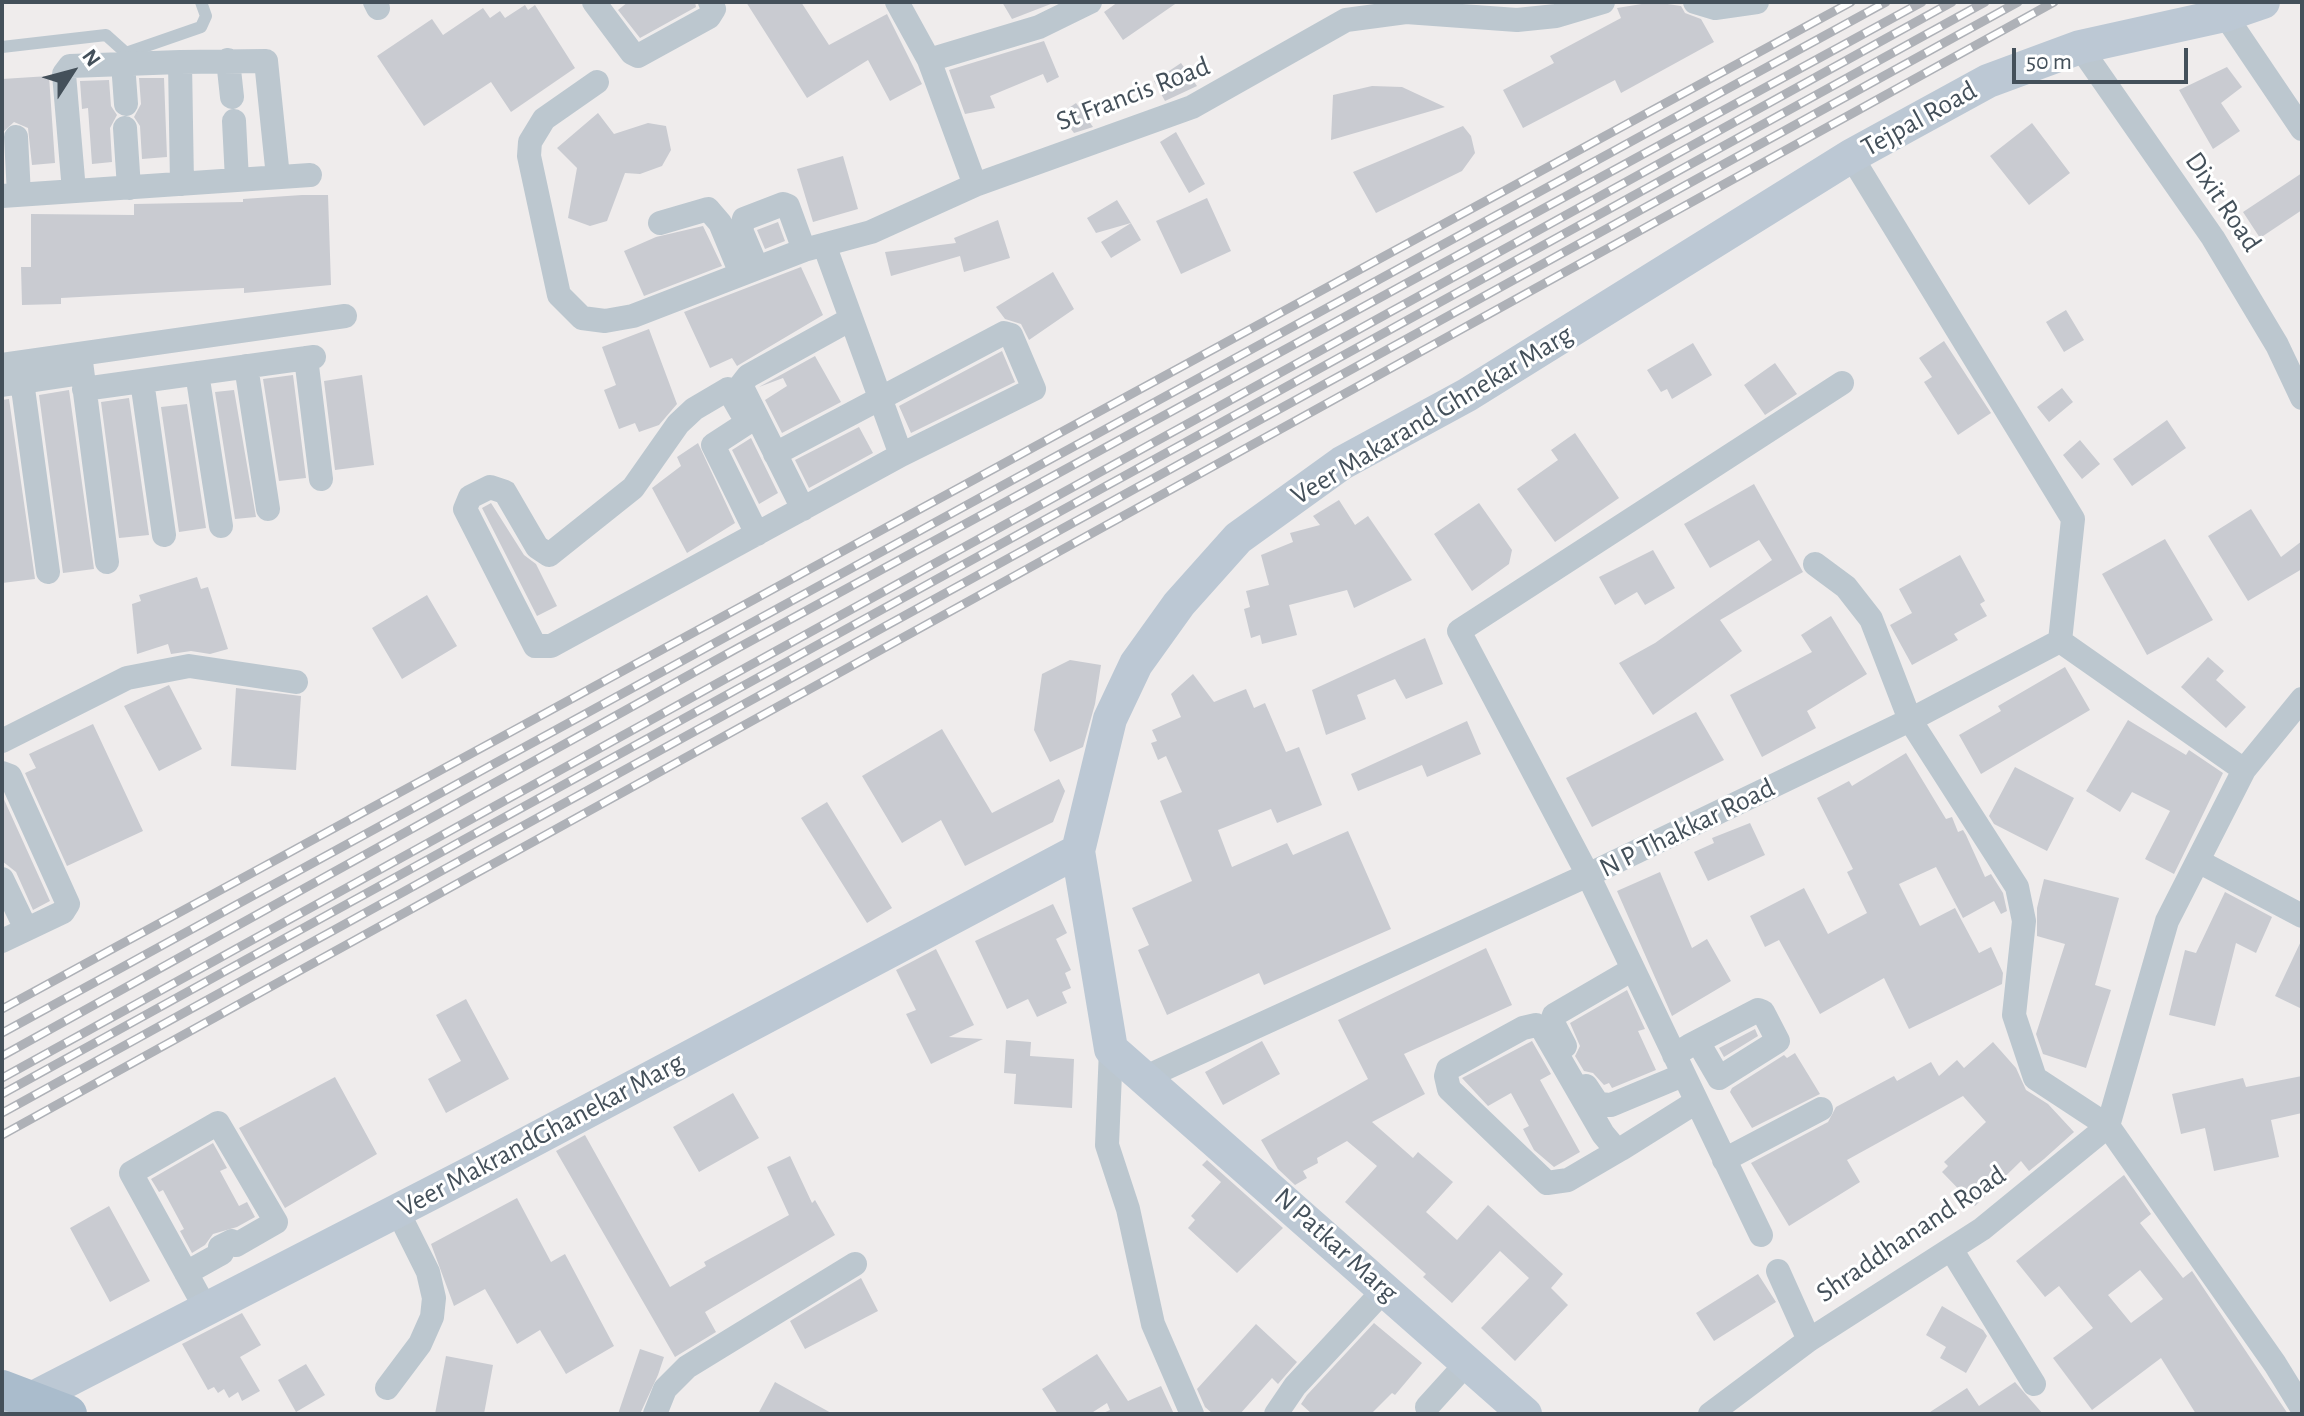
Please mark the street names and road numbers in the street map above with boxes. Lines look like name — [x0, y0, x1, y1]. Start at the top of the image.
street label: St Francis Road — [1051, 49, 1215, 139]
street label: Tejpal Road — [1855, 74, 1983, 164]
street label: Dixit Road — [2177, 146, 2269, 258]
street label: Veer Makarand Ghnekar Marg — [1285, 318, 1579, 512]
street label: N P Thakkar Road — [1594, 771, 1780, 885]
street label: Veer MakrandGhanekar Marg — [392, 1045, 690, 1225]
street label: Shraddhanand Road — [1810, 1158, 2012, 1310]
street label: N Patkar Marg — [1267, 1181, 1405, 1309]

